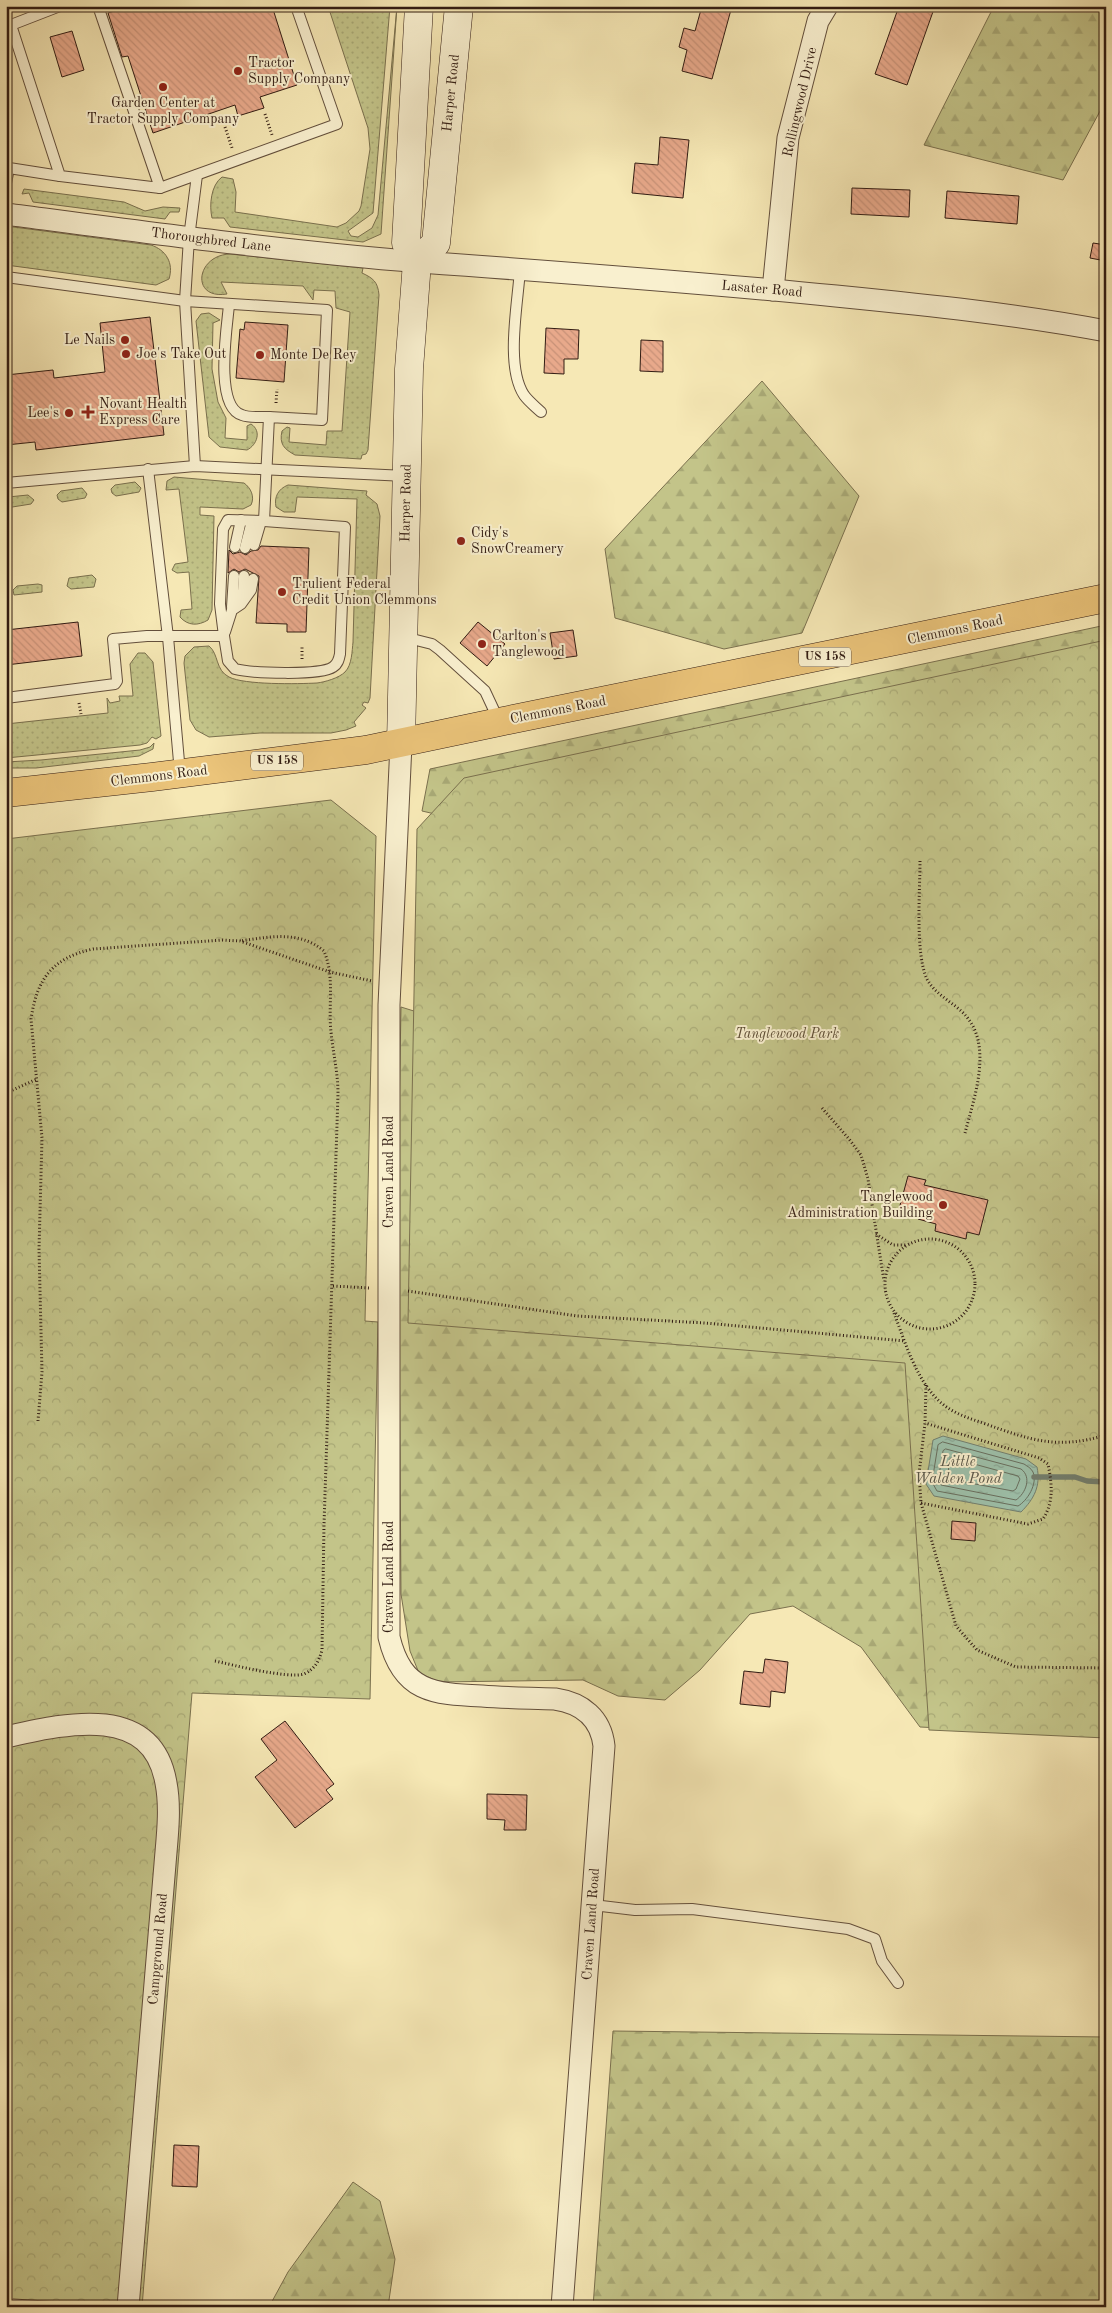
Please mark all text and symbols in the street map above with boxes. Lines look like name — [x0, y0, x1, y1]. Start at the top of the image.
street label: Rollingwood Drive — [781, 46, 819, 158]
street label: Harper Road — [440, 53, 462, 133]
place label: Tractor Supply Company — [248, 56, 351, 86]
marker: Tractor Supply Company — [232, 65, 244, 77]
marker: Garden Center at Tractor Supply Company — [157, 81, 169, 93]
place label: Garden Center at Tractor Supply Company — [87, 96, 240, 126]
street label: Thoroughbred Lane — [150, 226, 272, 254]
street label: Lasater Road — [721, 278, 803, 300]
place label: Le Nails — [64, 333, 115, 347]
marker: Le Nails — [119, 334, 131, 346]
place label: Joe's Take Out — [136, 347, 226, 361]
marker: Joe's Take Out — [120, 348, 132, 360]
place label: Monte De Rey — [270, 348, 357, 362]
marker: Monte De Rey — [254, 349, 266, 361]
place label: Novant Health Express Care — [99, 397, 187, 427]
marker: Novant Health Express Care — [81, 405, 95, 419]
place label: Lee's — [27, 406, 59, 420]
marker: Lee's — [63, 407, 75, 419]
street label: Harper Road — [398, 464, 414, 542]
place label: Cidy's SnowCreamery — [471, 526, 565, 556]
marker: Cidy's SnowCreamery — [455, 535, 467, 547]
place label: Trulient Federal Credit Union Clemmons — [292, 577, 437, 607]
marker: Trulient Federal Credit Union Clemmons — [276, 586, 288, 598]
street label: Clemmons Road — [906, 613, 1004, 647]
place label: Carlton's Tanglewood — [492, 629, 565, 659]
marker: Carlton's Tanglewood — [476, 638, 488, 650]
road number: US 158 — [799, 648, 851, 666]
street label: Clemmons Road — [509, 694, 607, 726]
road number: US 158 — [251, 751, 303, 770]
street label: Clemmons Road — [110, 763, 208, 789]
park label: Tanglewood Park — [735, 1027, 839, 1042]
street label: Craven Land Road — [382, 1116, 396, 1228]
place label: Tanglewood Administration Building — [787, 1190, 933, 1220]
marker: Tanglewood Administration Building — [937, 1199, 949, 1211]
water label: Little Walden Pond — [914, 1455, 1003, 1487]
street label: Craven Land Road — [382, 1521, 396, 1633]
street label: Craven Land Road — [580, 1867, 602, 1981]
street label: Campground Road — [146, 1892, 170, 2006]

